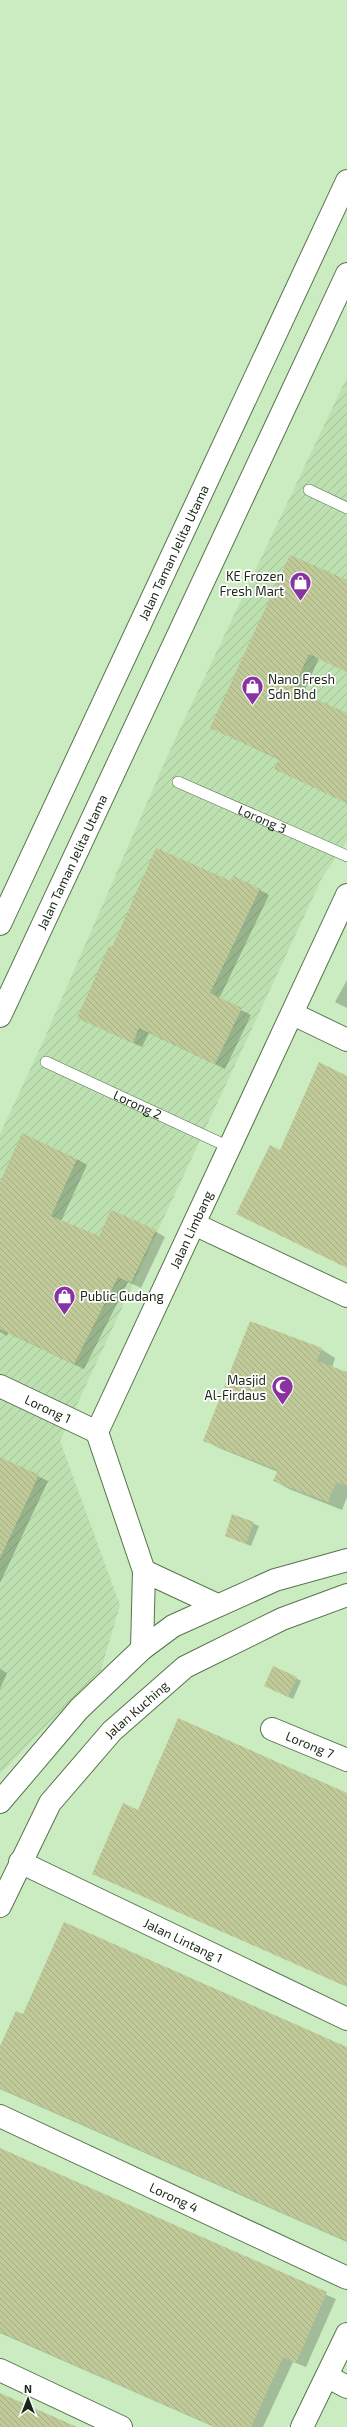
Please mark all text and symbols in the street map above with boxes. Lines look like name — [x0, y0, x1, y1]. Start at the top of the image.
street label: Jalan Taman Jelita Utama — [135, 482, 212, 623]
place label: KE Frozen Fresh Mart — [219, 568, 284, 599]
shop icon: KE Frozen Fresh Mart — [287, 570, 313, 603]
place label: Nano Fresh Sdn Bhd — [268, 671, 335, 702]
shop icon: Nano Fresh Sdn Bhd — [240, 673, 266, 706]
street label: Jalan Taman Jelita Utama — [33, 792, 111, 932]
street label: Lorong 3 — [235, 801, 289, 837]
street label: Lorong 2 — [111, 1086, 164, 1123]
street label: Jalan Limbang — [166, 1188, 216, 1271]
shop icon: Public Gudang — [51, 1283, 77, 1316]
place label: Public Gudang — [80, 1288, 164, 1304]
place label: Masjid Al-Firdaus — [205, 1372, 266, 1403]
mosque icon: Masjid Al-Firdaus — [269, 1374, 295, 1407]
street label: Lorong 1 — [22, 1391, 74, 1427]
street label: Jalan Kuching — [101, 1677, 172, 1742]
street label: Lorong 7 — [283, 1728, 337, 1762]
street label: Jalan Lintang 1 — [141, 1915, 225, 1966]
street label: Lorong 4 — [147, 2179, 201, 2216]
north arrow — [8, 2379, 48, 2419]
text: N — [24, 2382, 32, 2395]

